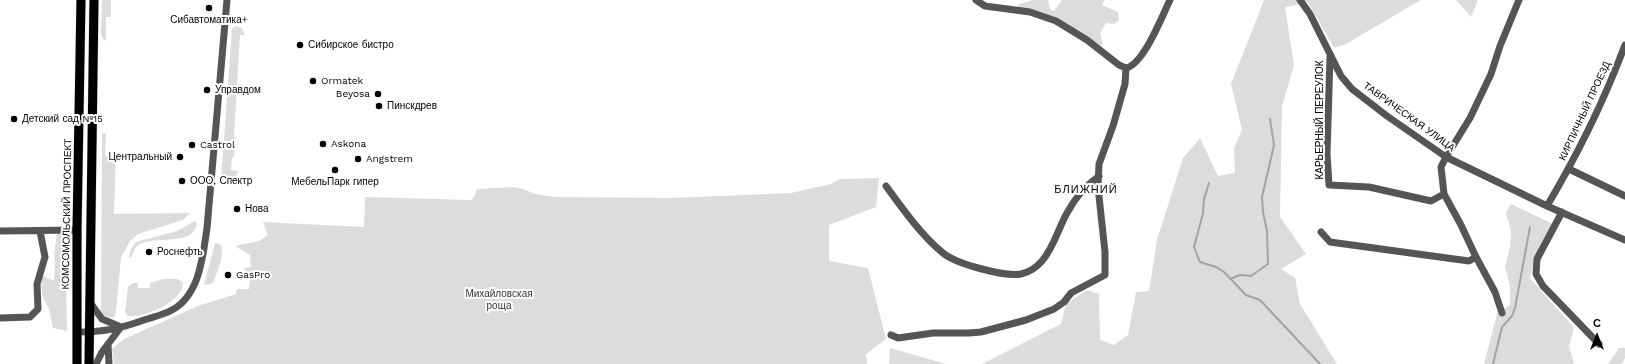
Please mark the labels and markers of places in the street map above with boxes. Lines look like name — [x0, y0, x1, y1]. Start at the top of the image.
marker: Сибавтоматика+ — [204, 3, 214, 13]
place label: Сибавтоматика+ — [170, 14, 248, 26]
place label: Сибирское бистро — [308, 39, 394, 51]
marker: Сибирское бистро — [295, 40, 305, 50]
place label: Ormatek — [321, 75, 363, 87]
marker: Ormatek — [308, 76, 318, 86]
place label: Управдом — [215, 84, 261, 96]
marker: Управдом — [202, 85, 212, 95]
place label: Beyosa — [336, 88, 370, 100]
marker: Beyosa — [373, 89, 383, 99]
place label: Пинскдрев — [387, 100, 437, 112]
marker: Пинскдрев — [374, 101, 384, 111]
place label: Детский сад №15 — [22, 113, 103, 125]
marker: Детский сад №15 — [9, 114, 19, 124]
place label: Askona — [331, 138, 366, 150]
place label: Castrol — [200, 139, 235, 151]
marker: Askona — [318, 139, 328, 149]
marker: Castrol — [187, 140, 197, 150]
place label: Центральный — [108, 151, 172, 163]
marker: Центральный — [175, 152, 185, 162]
place label: Angstrem — [366, 153, 413, 165]
marker: Angstrem — [353, 154, 363, 164]
marker: МебельПарк гипер — [330, 165, 340, 175]
place label: ООО, Спектр — [190, 175, 252, 187]
marker: ООО, Спектр — [177, 176, 187, 186]
place label: МебельПарк гипер — [291, 176, 379, 188]
place label: Нова — [245, 203, 269, 215]
marker: Нова — [232, 204, 242, 214]
place label: Роснефть — [157, 246, 203, 258]
marker: Роснефть — [144, 247, 154, 257]
place label: GasPro — [236, 269, 270, 281]
marker: GasPro — [223, 270, 233, 280]

